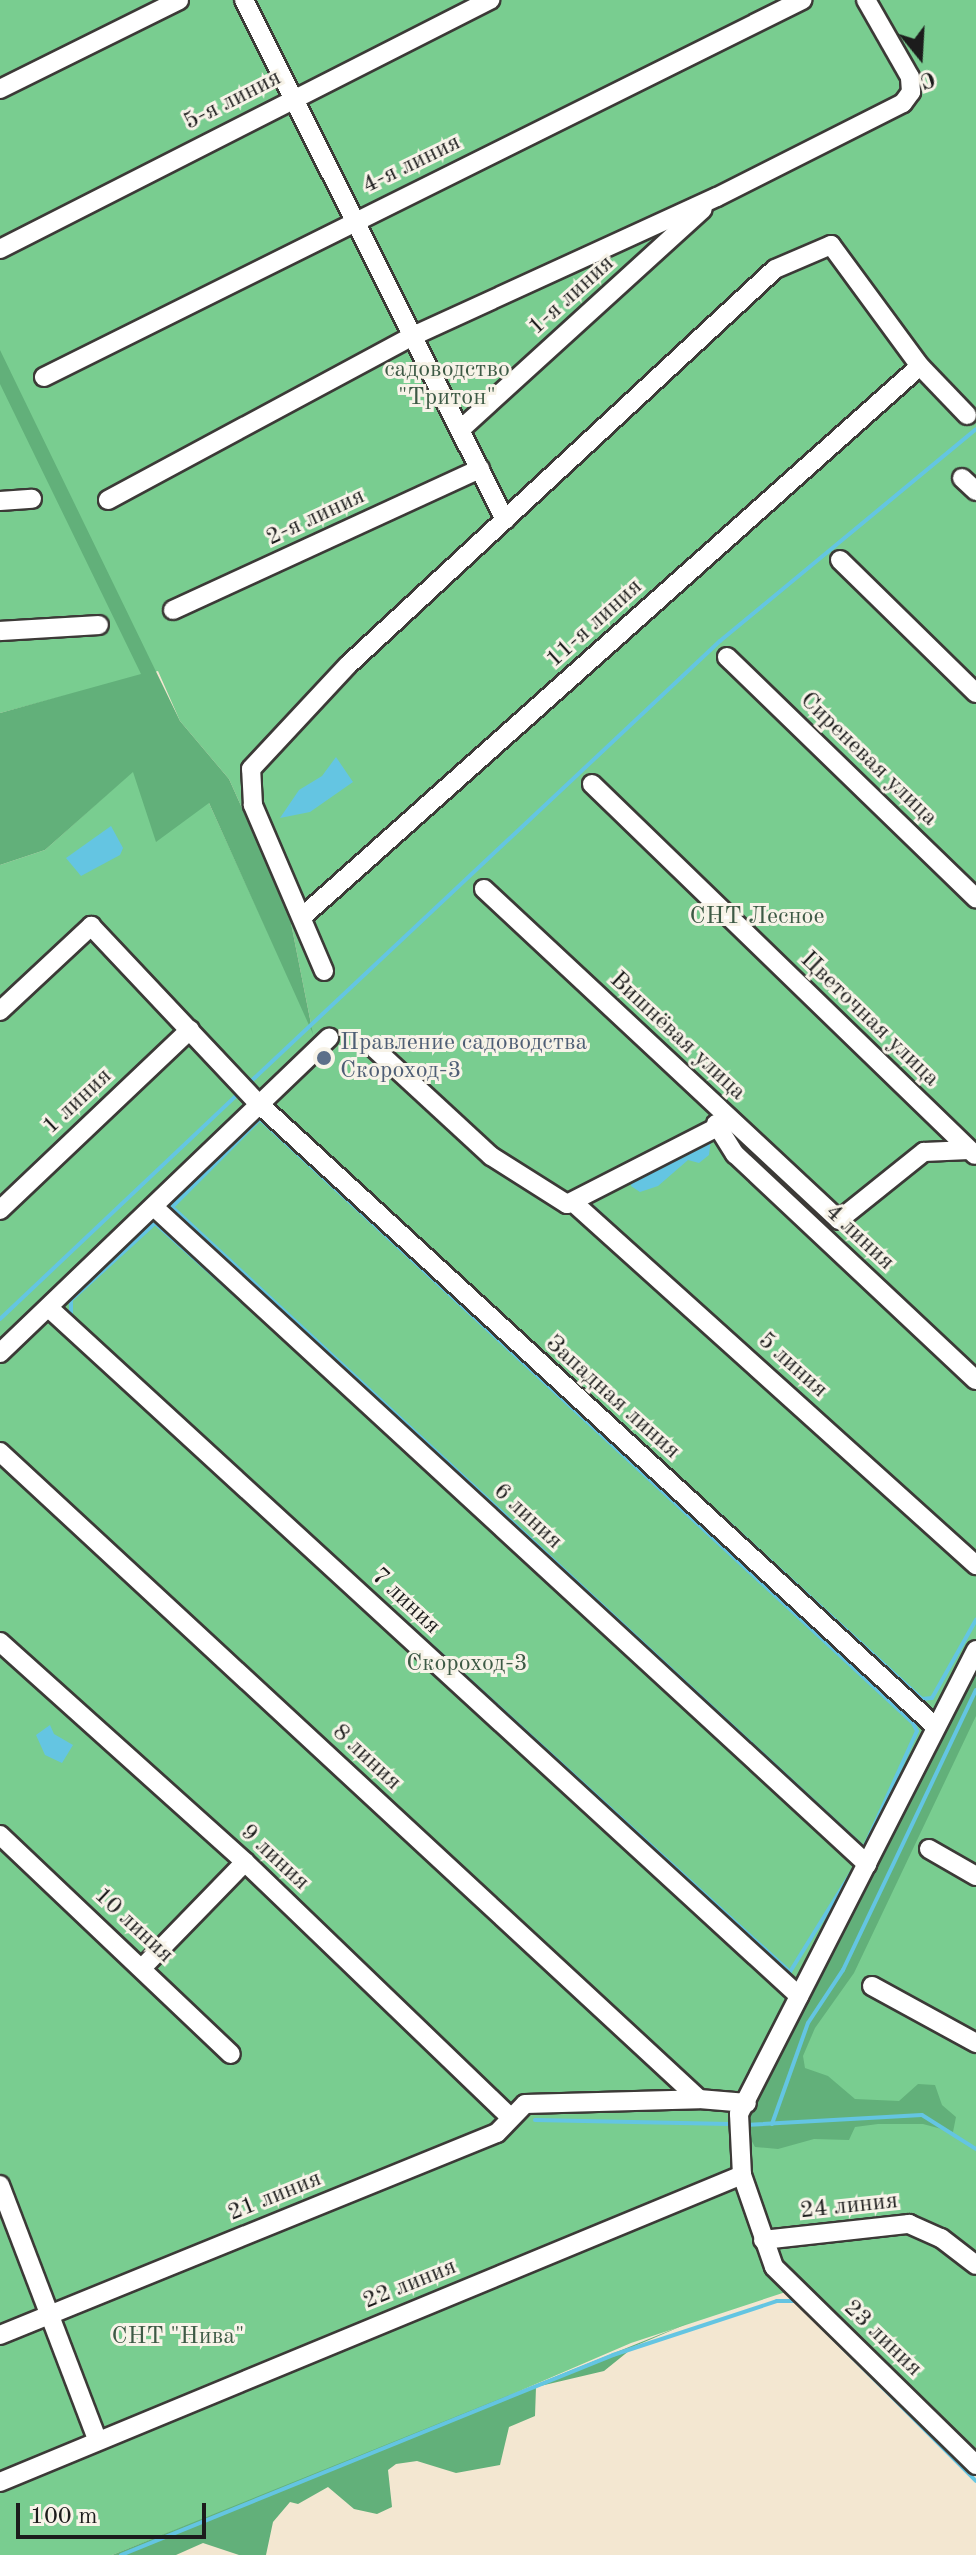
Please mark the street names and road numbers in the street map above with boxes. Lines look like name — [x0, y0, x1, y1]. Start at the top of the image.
street label: 5-я линия — [179, 64, 287, 138]
street label: 4-я линия — [358, 129, 466, 201]
street label: 1-я линия — [523, 250, 621, 342]
street label: 2-я линия — [262, 483, 370, 553]
street label: 11-я линия — [541, 573, 649, 675]
street label: Сиреневая улица — [793, 687, 943, 833]
street label: Цветочная улица — [793, 946, 945, 1094]
street label: Вишнёвая улица — [603, 966, 751, 1108]
street label: 1 линия — [37, 1063, 119, 1141]
street label: 4 линия — [818, 1199, 900, 1277]
street label: 5 линия — [751, 1327, 833, 1405]
street label: Западная линия — [539, 1330, 685, 1466]
street label: 6 линия — [486, 1478, 568, 1556]
street label: 7 линия — [364, 1563, 446, 1641]
street label: 8 линия — [325, 1719, 407, 1797]
street label: 9 линия — [233, 1819, 315, 1897]
street label: 10 линия — [87, 1882, 179, 1970]
street label: 21 линия — [224, 2165, 326, 2229]
street label: 24 линия — [799, 2188, 899, 2226]
street label: 22 линия — [359, 2253, 461, 2317]
street label: 23 линия — [837, 2295, 927, 2383]

